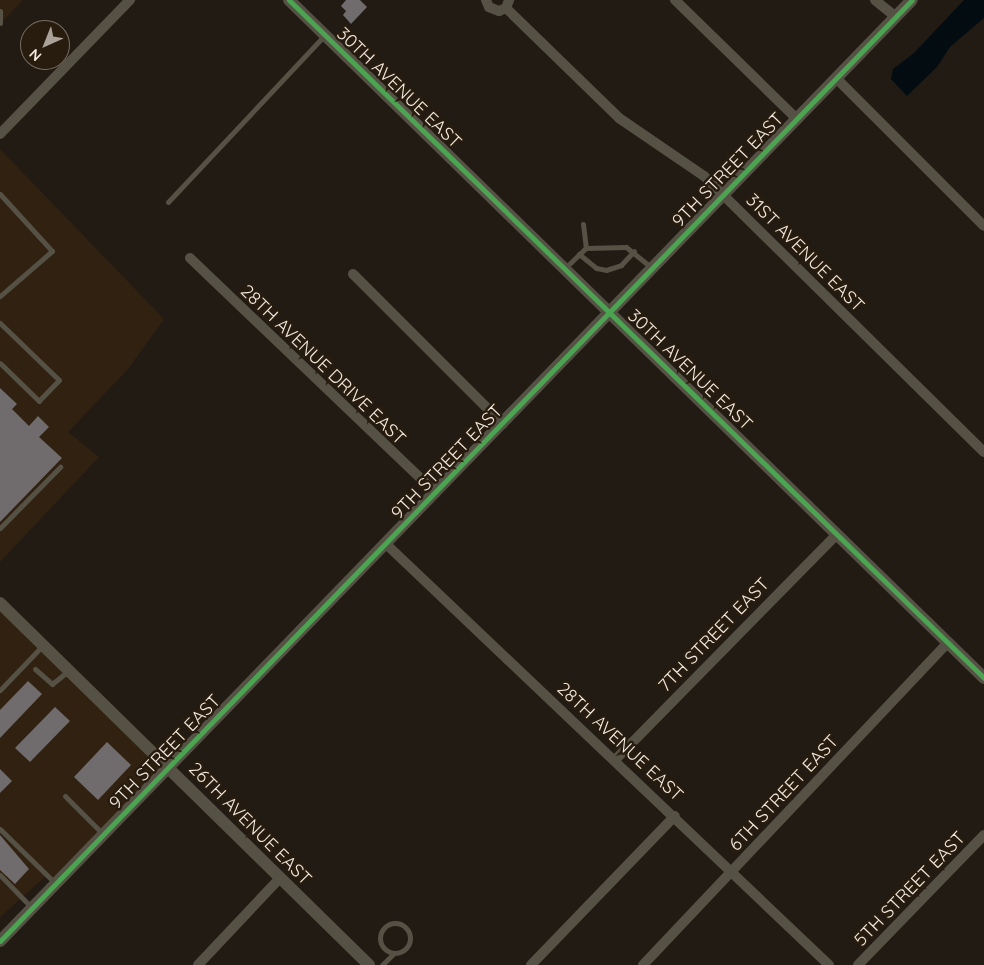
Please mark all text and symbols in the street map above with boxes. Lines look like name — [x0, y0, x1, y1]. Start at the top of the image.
north arrow — [20, 20, 70, 70]
street label: 30TH AVENUE EAST — [332, 23, 466, 153]
text: N — [25, 45, 45, 65]
street label: 9TH STREET EAST — [668, 108, 788, 232]
street label: 31ST AVENUE EAST — [741, 189, 869, 317]
street label: 28TH AVENUE DRIVE EAST — [236, 280, 410, 450]
street label: 30TH AVENUE EAST — [623, 305, 757, 435]
street label: 9TH STREET EAST — [387, 400, 507, 524]
street label: 7TH STREET EAST — [654, 574, 774, 696]
street label: 28TH AVENUE EAST — [552, 678, 688, 806]
street label: 9TH STREET EAST — [105, 690, 225, 814]
street label: 6TH STREET EAST — [725, 731, 843, 855]
street label: 26TH AVENUE EAST — [184, 758, 316, 890]
street label: 5TH STREET EAST — [850, 827, 970, 951]

